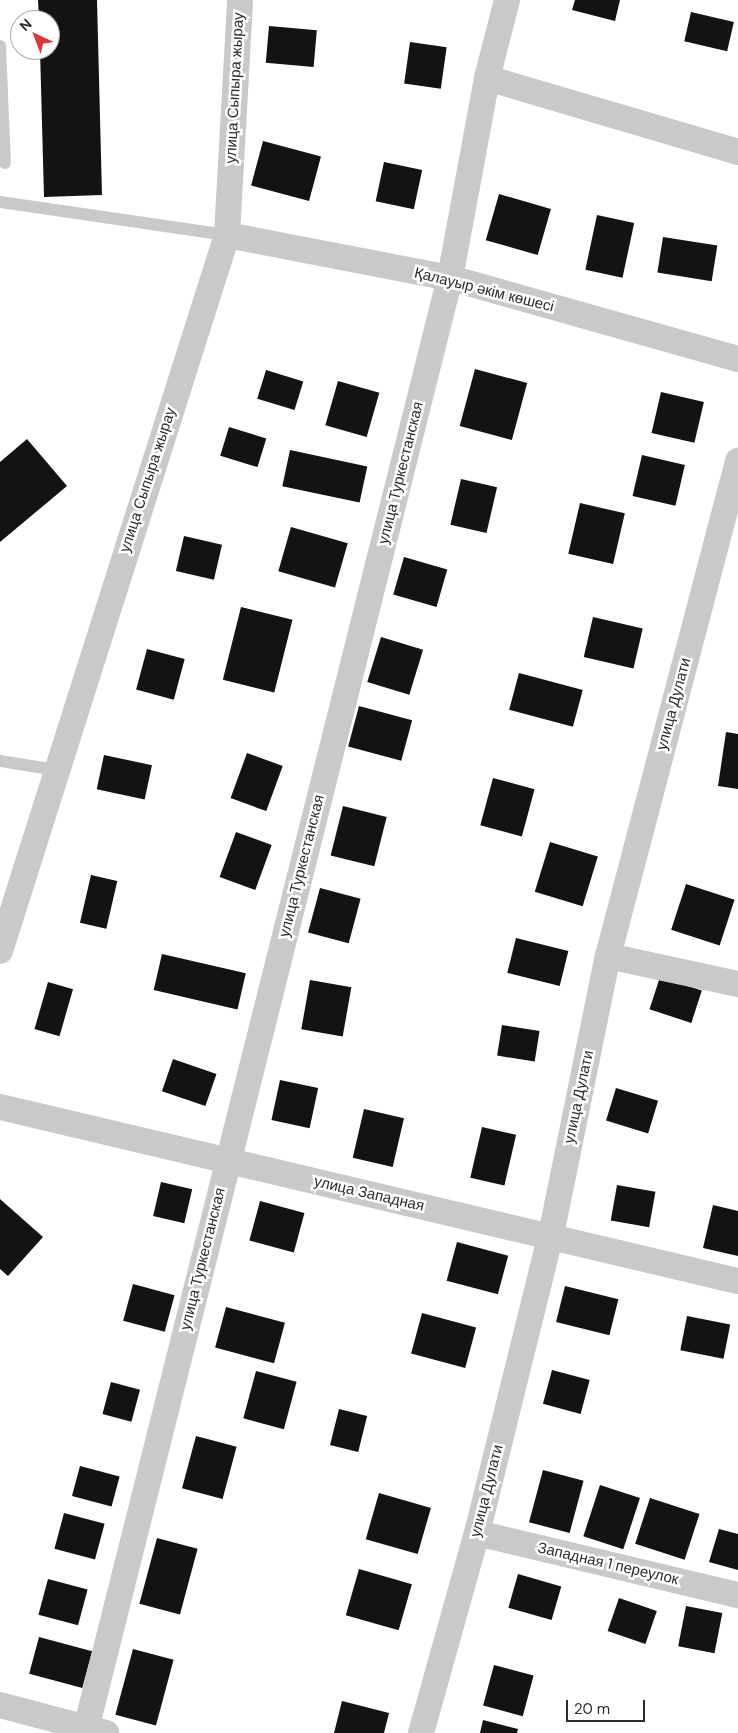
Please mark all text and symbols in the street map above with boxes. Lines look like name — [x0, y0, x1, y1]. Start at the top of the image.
north arrow — [10, 10, 60, 60]
street label: улица Сыпыра жырау — [222, 12, 248, 164]
text: N — [16, 15, 35, 35]
street label: Қалауыр әкім көшесі — [412, 264, 556, 316]
street label: улица Туркестанская — [375, 400, 427, 546]
street label: улица Сыпыра жырау — [116, 405, 180, 555]
street label: улица Дулати — [653, 656, 695, 752]
street label: улица Туркестанская — [276, 793, 328, 939]
street label: улица Дулати — [560, 1049, 598, 1145]
street label: улица Западная — [312, 1173, 426, 1215]
street label: улица Туркестанская — [177, 1186, 229, 1332]
street label: улица Дулати — [467, 1443, 507, 1539]
street label: Западная 1 переулок — [536, 1539, 680, 1589]
scale bar — [568, 1690, 647, 1722]
text: 20 m — [574, 1699, 610, 1719]

